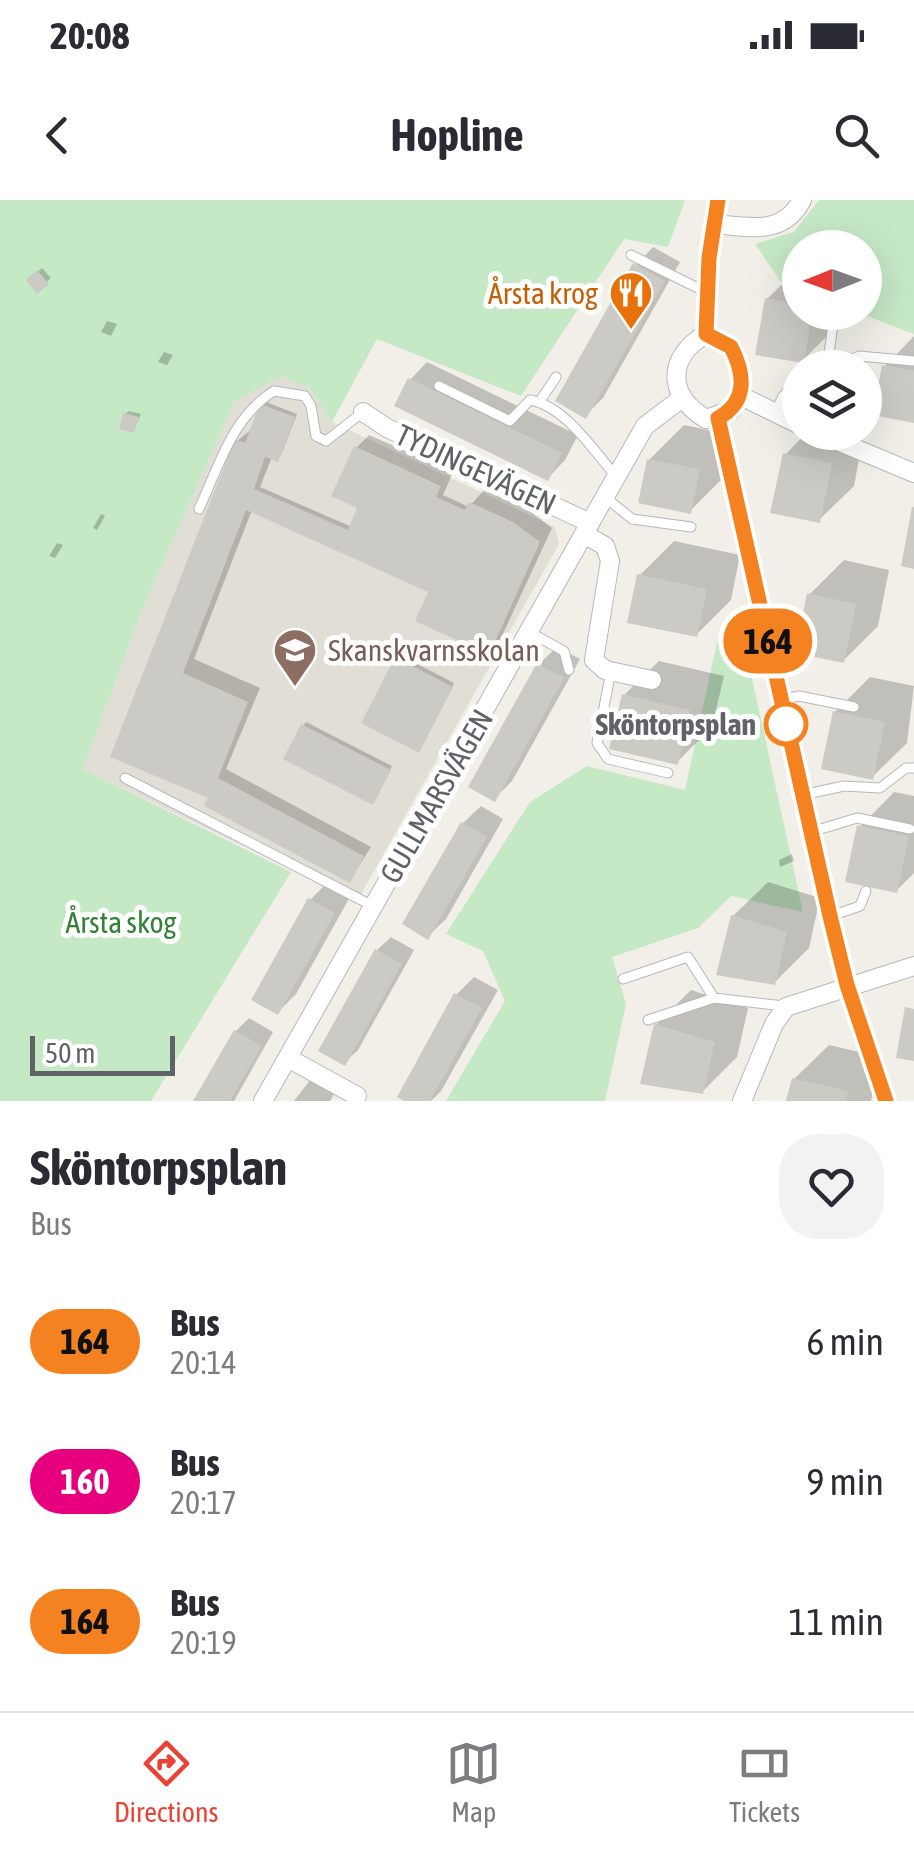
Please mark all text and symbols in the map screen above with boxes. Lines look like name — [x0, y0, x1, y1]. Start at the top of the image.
text: 20:08 — [50, 14, 130, 57]
icon: back — [30, 108, 85, 163]
icon: search — [829, 108, 884, 163]
text: Hopline — [390, 109, 524, 161]
north arrow — [782, 230, 882, 330]
map controls — [782, 230, 882, 450]
restaurant icon: Årsta krog — [608, 270, 654, 331]
place label: Årsta krog — [488, 275, 598, 310]
button: layers — [782, 350, 882, 450]
street label: TYDINGEVÄGEN — [391, 417, 561, 521]
line badge: 164 — [710, 608, 826, 674]
text: 164 — [743, 621, 793, 661]
school or university icon: Skanskvarnsskolan — [272, 627, 318, 688]
place label: Skanskvarnsskolan — [328, 633, 540, 667]
street label: GULLMARSVÄGEN — [373, 703, 499, 889]
marker: Sköntorpsplan — [765, 703, 807, 745]
place label: Sköntorpsplan — [595, 707, 756, 741]
park label: Årsta skog — [65, 904, 177, 939]
scale bar — [30, 1031, 175, 1076]
text: 50 m — [45, 1037, 95, 1069]
button: heart — [779, 1134, 884, 1239]
text: Sköntorpsplan — [30, 1140, 287, 1195]
text: Bus — [30, 1205, 72, 1242]
text: Bus — [170, 1301, 220, 1344]
text: 6 min — [806, 1320, 884, 1363]
text: 164 — [60, 1321, 110, 1361]
text: 20:14 — [170, 1344, 237, 1381]
text: Bus — [170, 1441, 220, 1484]
text: 9 min — [806, 1460, 884, 1503]
text: 160 — [60, 1461, 110, 1501]
text: 20:17 — [170, 1484, 237, 1521]
text: Bus — [170, 1581, 220, 1624]
text: 11 min — [789, 1600, 884, 1643]
text: 164 — [60, 1601, 110, 1641]
text: 20:19 — [170, 1624, 237, 1661]
tab: Directions — [114, 1736, 218, 1828]
tab: Map — [446, 1736, 501, 1828]
tab: Tickets — [729, 1736, 800, 1828]

